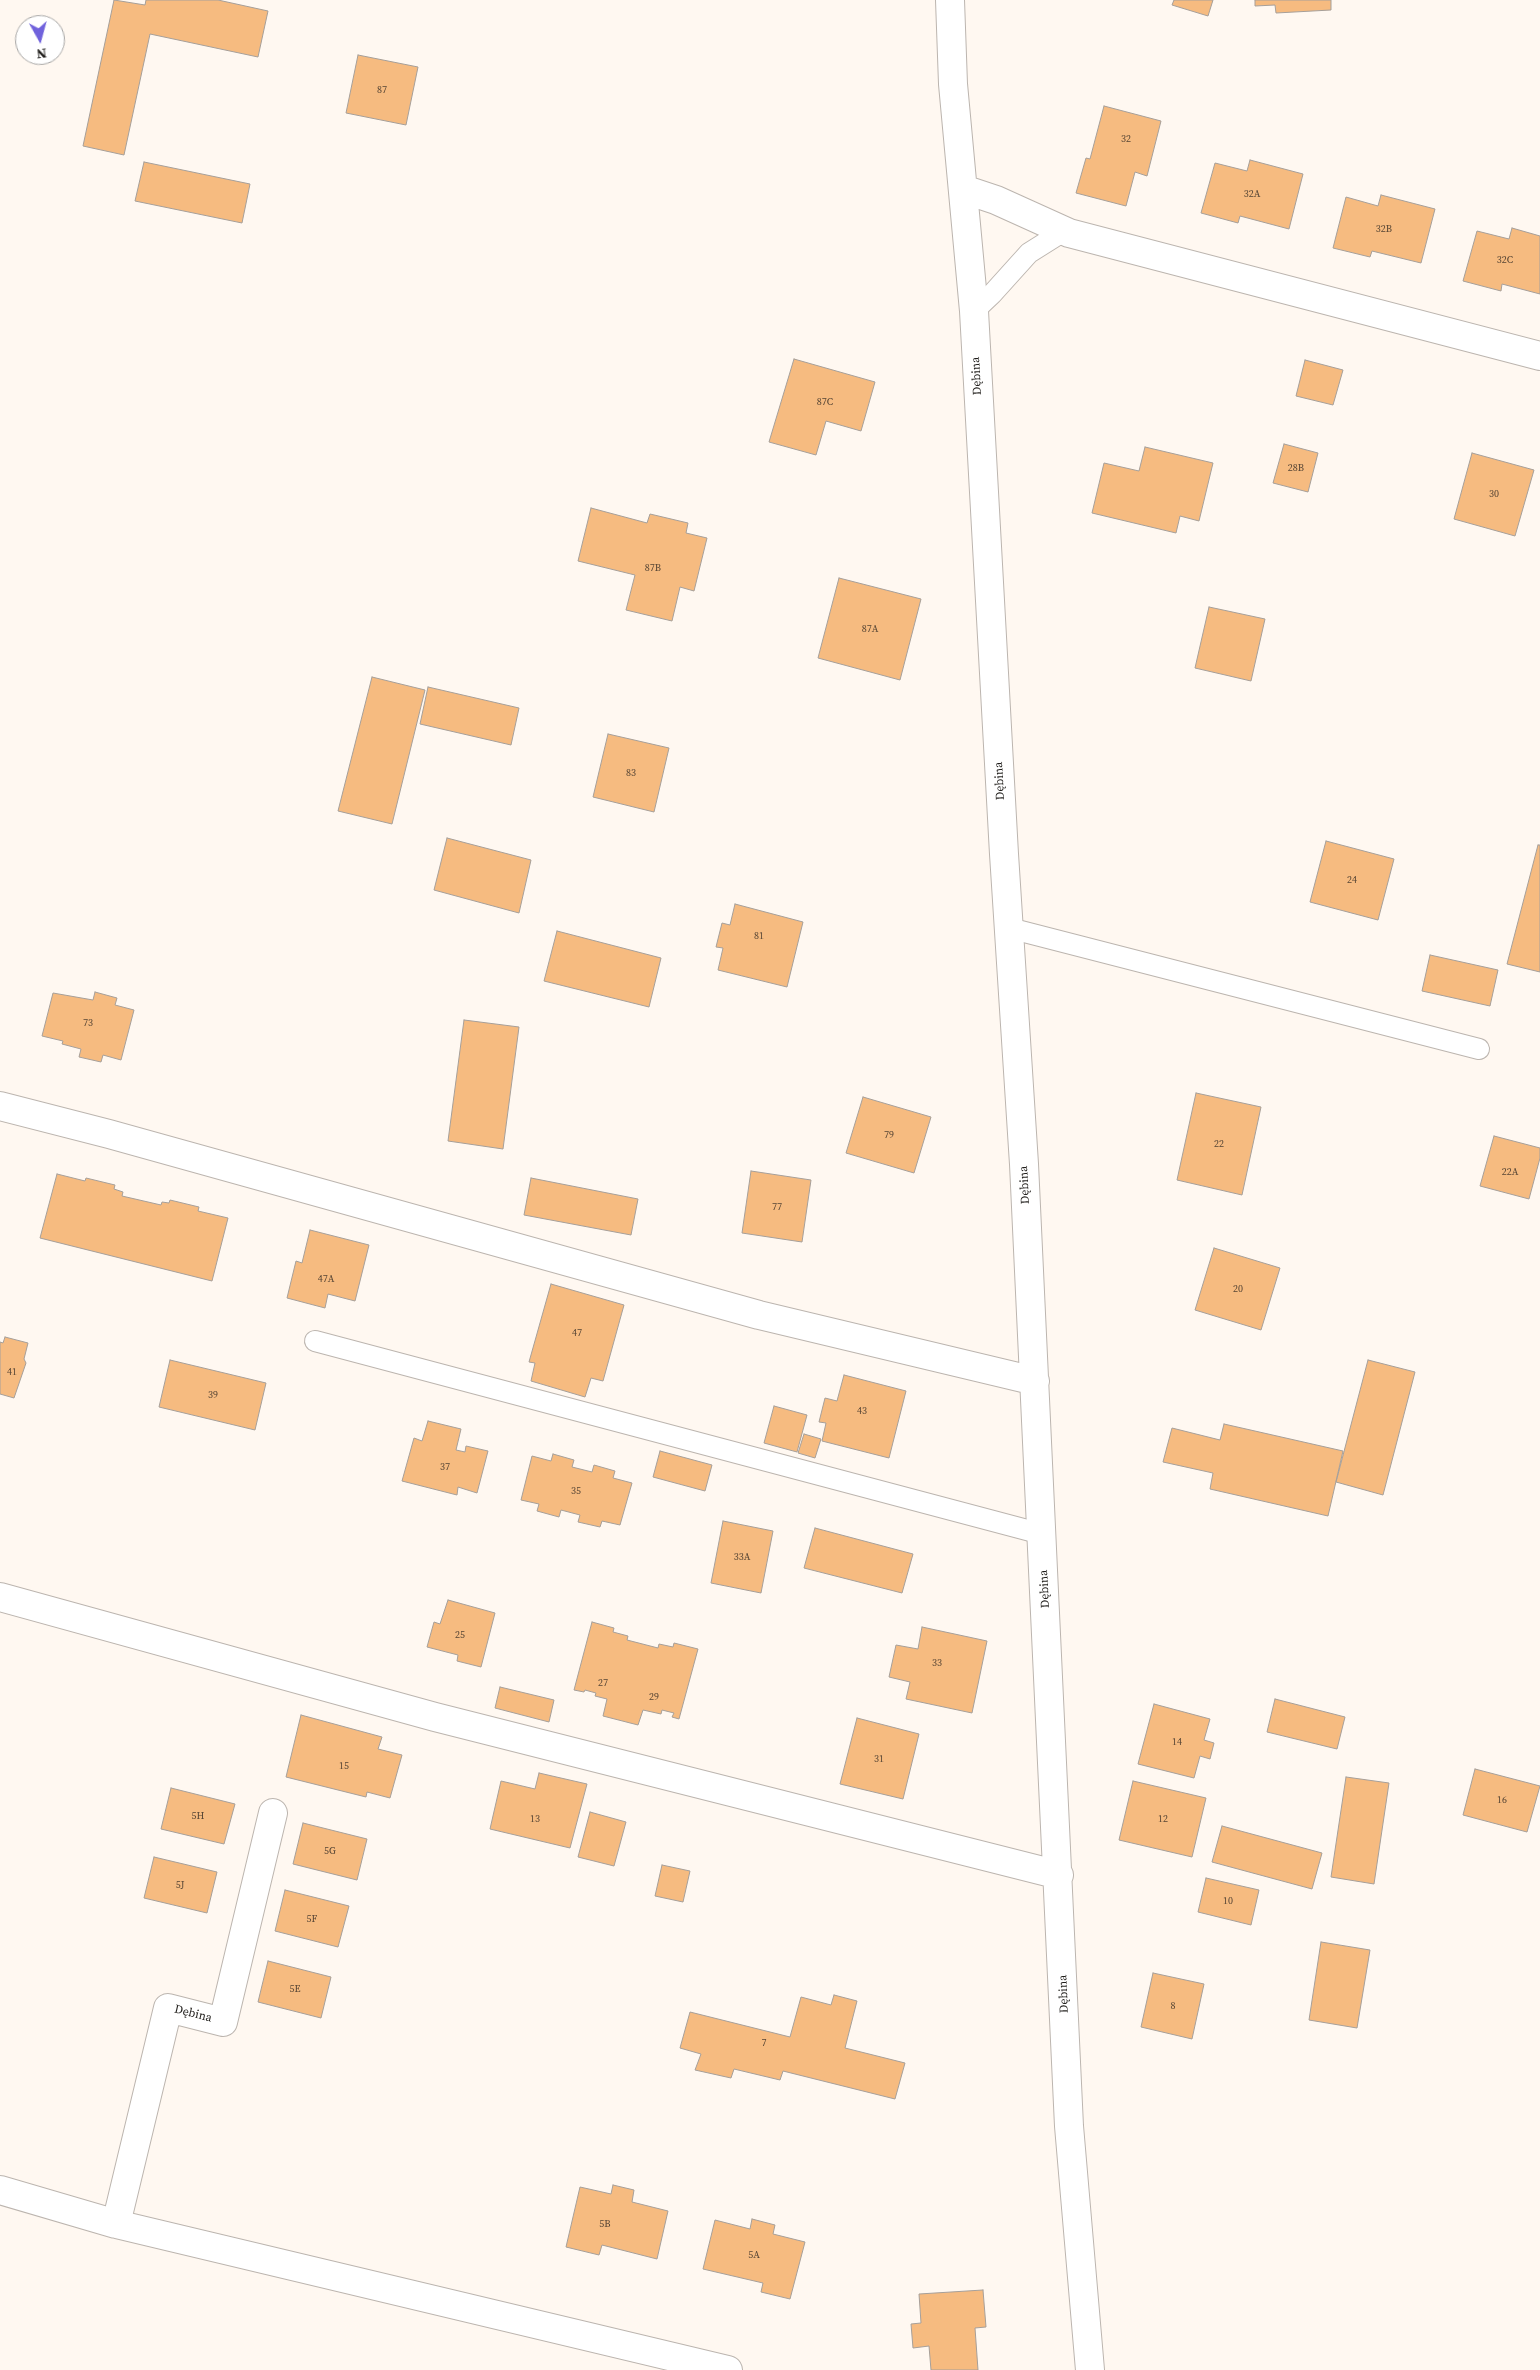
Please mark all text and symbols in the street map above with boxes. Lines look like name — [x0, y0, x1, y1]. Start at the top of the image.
north arrow — [15, 15, 65, 65]
text: N — [35, 43, 48, 64]
house number: 87 — [377, 84, 387, 96]
house number: 32 — [1121, 133, 1131, 145]
house number: 32A — [1244, 188, 1260, 200]
house number: 32B — [1376, 223, 1392, 235]
house number: 32C — [1497, 254, 1513, 266]
street label: Dębina — [969, 356, 985, 396]
house number: 87C — [817, 396, 833, 408]
house number: 28B — [1288, 462, 1304, 474]
house number: 30 — [1489, 488, 1499, 500]
house number: 87B — [645, 562, 661, 574]
house number: 87A — [862, 623, 878, 635]
street label: Dębina — [992, 761, 1008, 801]
house number: 83 — [626, 767, 636, 779]
house number: 24 — [1347, 874, 1357, 886]
house number: 81 — [754, 930, 764, 942]
house number: 73 — [83, 1017, 93, 1029]
house number: 79 — [884, 1129, 894, 1141]
house number: 22 — [1214, 1138, 1224, 1150]
street label: Dębina — [1017, 1165, 1033, 1205]
house number: 22A — [1502, 1166, 1518, 1178]
house number: 77 — [772, 1201, 782, 1213]
house number: 47A — [318, 1273, 334, 1285]
house number: 20 — [1233, 1283, 1243, 1295]
house number: 47 — [572, 1327, 582, 1339]
house number: 41 — [7, 1366, 17, 1378]
house number: 39 — [208, 1389, 218, 1401]
house number: 43 — [857, 1405, 867, 1417]
house number: 37 — [440, 1461, 450, 1473]
house number: 35 — [571, 1485, 581, 1497]
house number: 33A — [734, 1551, 750, 1563]
street label: Dębina — [1037, 1569, 1053, 1609]
house number: 25 — [455, 1629, 465, 1641]
house number: 33 — [932, 1657, 942, 1669]
house number: 27 — [598, 1677, 608, 1689]
house number: 29 — [649, 1691, 659, 1703]
house number: 14 — [1172, 1736, 1182, 1748]
house number: 31 — [874, 1753, 884, 1765]
house number: 15 — [339, 1760, 349, 1772]
house number: 16 — [1497, 1794, 1507, 1806]
house number: 5H — [192, 1810, 204, 1822]
house number: 13 — [530, 1813, 540, 1825]
house number: 12 — [1158, 1813, 1168, 1825]
house number: 5G — [324, 1845, 336, 1857]
house number: 5J — [176, 1879, 184, 1891]
house number: 10 — [1223, 1895, 1233, 1907]
house number: 5F — [307, 1913, 317, 1925]
street label: Dębina — [1056, 1975, 1072, 2013]
house number: 5E — [289, 1983, 301, 1995]
house number: 8 — [1171, 2000, 1175, 2012]
street label: Dębina — [173, 2002, 213, 2026]
house number: 7 — [762, 2037, 766, 2049]
house number: 5B — [599, 2218, 611, 2230]
house number: 5A — [748, 2249, 760, 2261]

